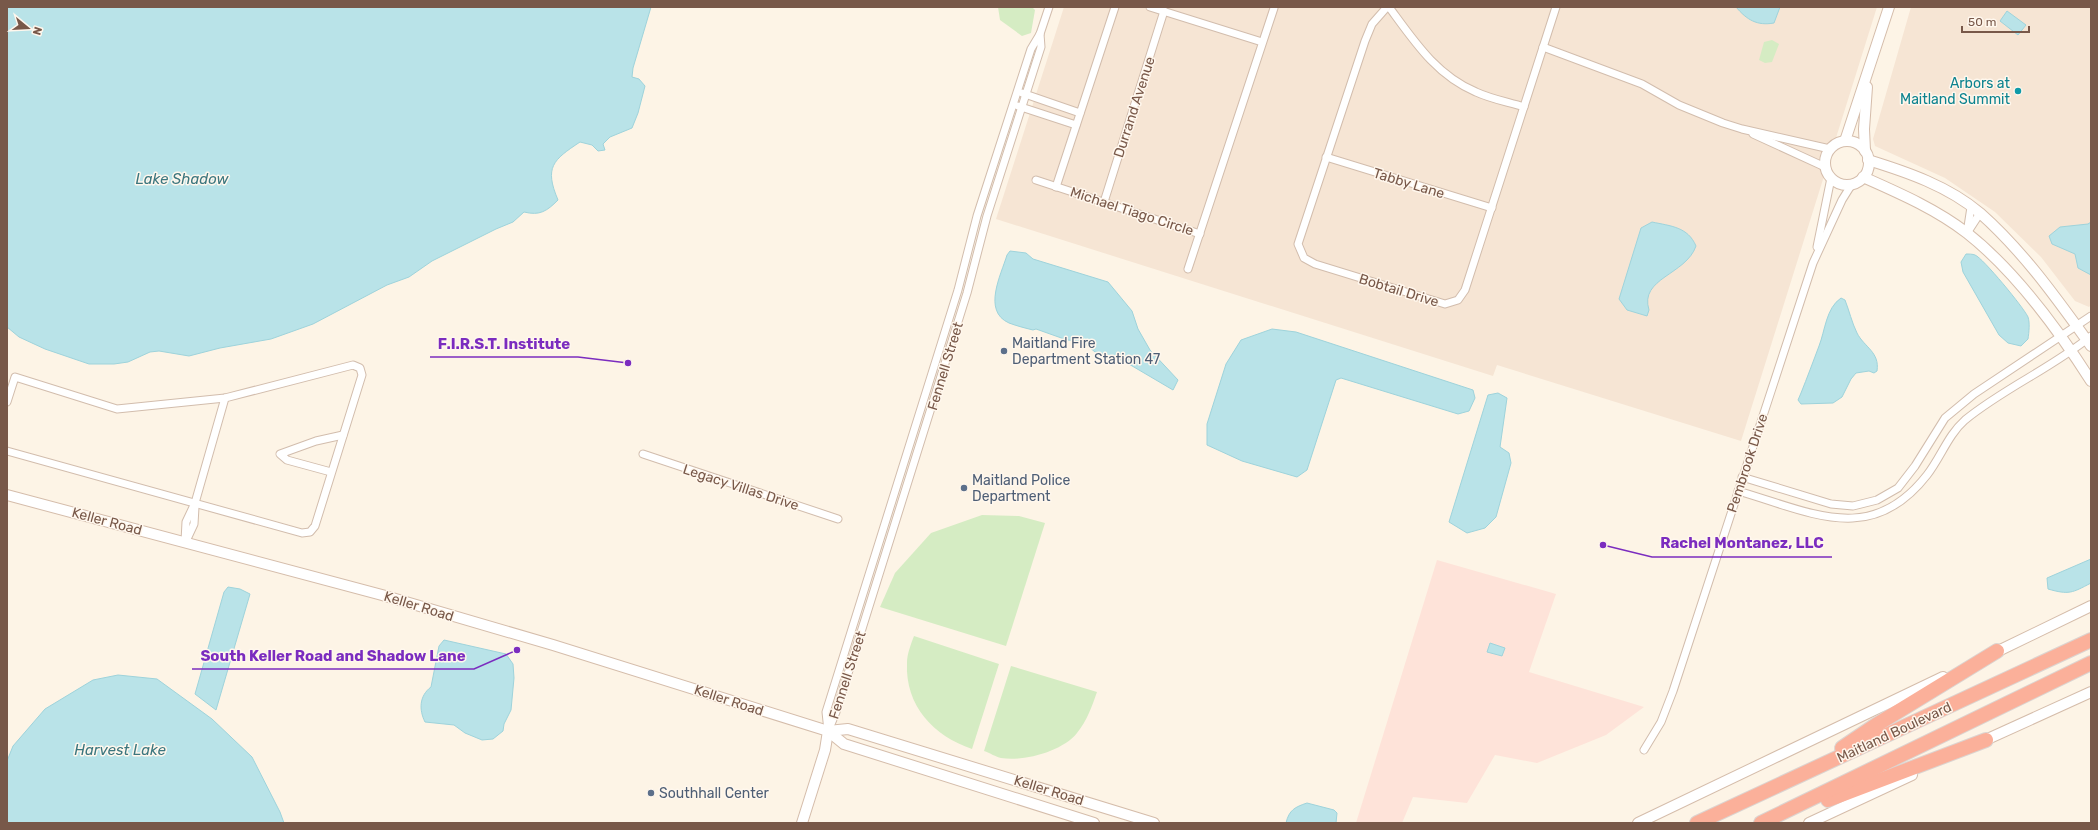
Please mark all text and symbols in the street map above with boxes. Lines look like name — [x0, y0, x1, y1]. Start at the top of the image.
north arrow — [8, 8, 48, 48]
scale bar — [1962, 8, 2029, 34]
text: 50 m — [1968, 15, 1996, 29]
text: N — [30, 25, 44, 37]
street label: Durrand Avenue — [1110, 54, 1159, 160]
place label: Arbors at Maitland Summit — [1900, 75, 2011, 108]
marker: Arbors at Maitland Summit — [2013, 86, 2023, 96]
street label: Tabby Lane — [1371, 165, 1447, 202]
water label: Lake Shadow — [135, 170, 230, 188]
street label: Michael Tiago Circle — [1068, 184, 1196, 239]
street label: Bobtail Drive — [1357, 270, 1441, 311]
street label: Fennell Street — [924, 319, 967, 412]
callout: F.I.R.S.T. Institute — [430, 330, 578, 357]
text: F.I.R.S.T. Institute — [438, 335, 570, 353]
place label: Maitland Fire Department Station 47 — [1012, 335, 1160, 368]
marker: Maitland Fire Department Station 47 — [999, 346, 1009, 356]
street label: Pembrook Drive — [1723, 411, 1772, 515]
street label: Legacy Villas Drive — [681, 461, 801, 514]
place label: Maitland Police Department — [972, 472, 1071, 505]
marker: Maitland Police Department — [959, 483, 969, 493]
street label: Keller Road — [70, 504, 144, 539]
callout: Rachel Montanez, LLC — [1652, 530, 1832, 557]
text: Rachel Montanez, LLC — [1660, 534, 1824, 552]
street label: Keller Road — [382, 588, 456, 625]
street label: Fennell Street — [825, 629, 870, 721]
callout: South Keller Road and Shadow Lane — [192, 642, 474, 669]
text: South Keller Road and Shadow Lane — [200, 647, 466, 665]
street label: Keller Road — [692, 681, 766, 720]
street label: Maitland Boulevard — [1834, 698, 1954, 766]
water label: Harvest Lake — [74, 741, 166, 759]
street label: Keller Road — [1012, 772, 1086, 809]
place label: Southhall Center — [659, 785, 770, 802]
marker: Southhall Center — [646, 788, 656, 798]

